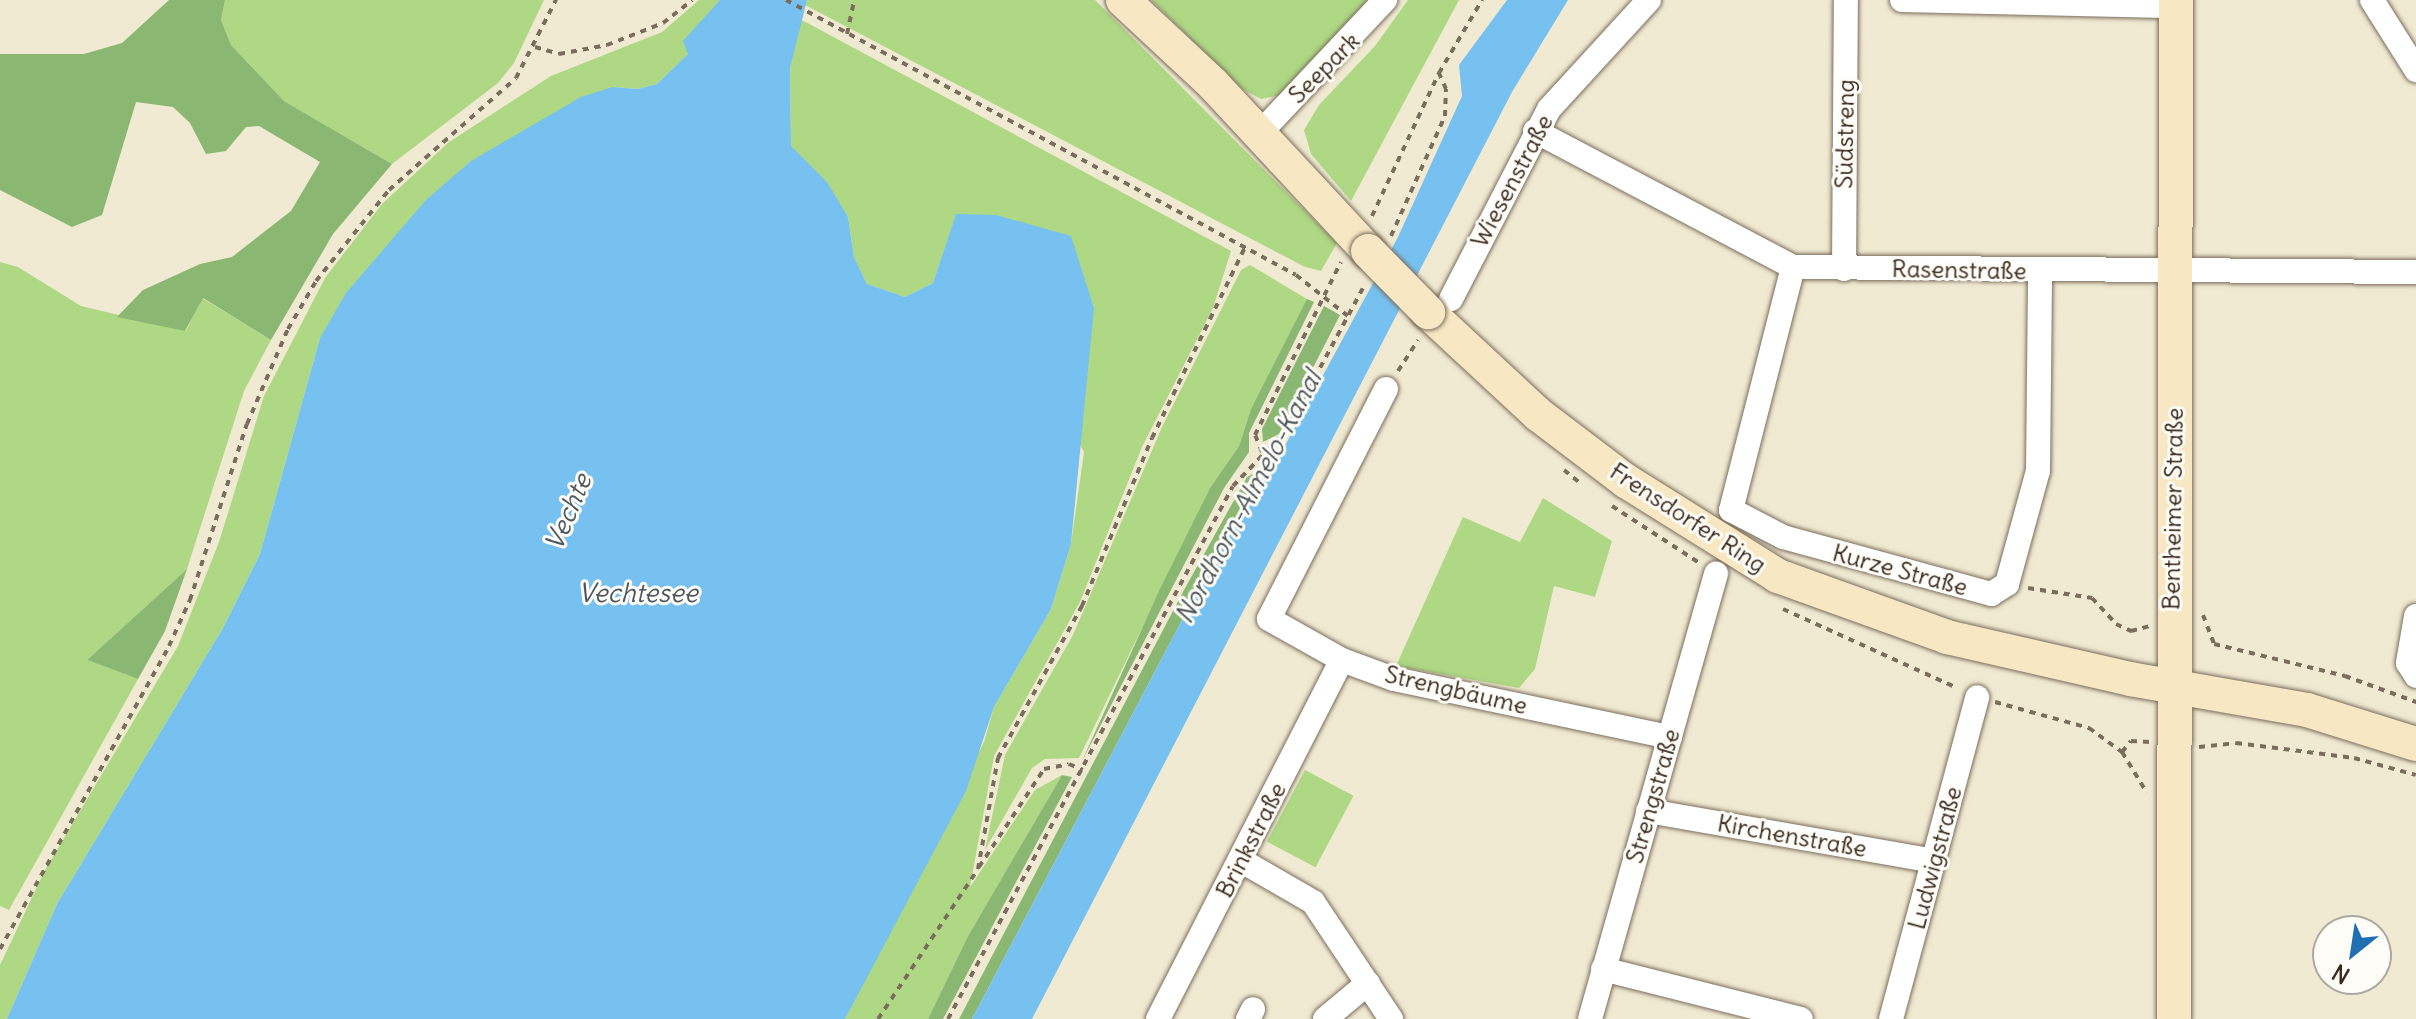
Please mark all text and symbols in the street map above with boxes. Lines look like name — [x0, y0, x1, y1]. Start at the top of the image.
street label: Seepark — [1282, 26, 1366, 110]
street label: Südstreng — [1830, 79, 1860, 189]
street label: Wiesenstraße — [1465, 110, 1559, 252]
street label: Rasenstraße — [1891, 254, 2027, 286]
water label: Nordhorn-Almelo-Kanal — [1168, 365, 1328, 629]
street label: Bentheimer Straße — [2157, 408, 2189, 610]
street label: Frensdorfer Ring — [1605, 457, 1771, 579]
water label: Vechte — [538, 469, 598, 555]
street label: Kurze Straße — [1829, 538, 1971, 602]
water label: Vechtesee — [578, 577, 698, 609]
street label: Strengbäume — [1382, 660, 1530, 720]
street label: Strengstraße — [1620, 725, 1686, 867]
street label: Brinkstraße — [1210, 778, 1292, 902]
street label: Ludwigstraße — [1902, 783, 1968, 933]
street label: Kirchenstraße — [1715, 809, 1869, 863]
north arrow — [2312, 915, 2392, 995]
text: N — [2327, 958, 2355, 990]

